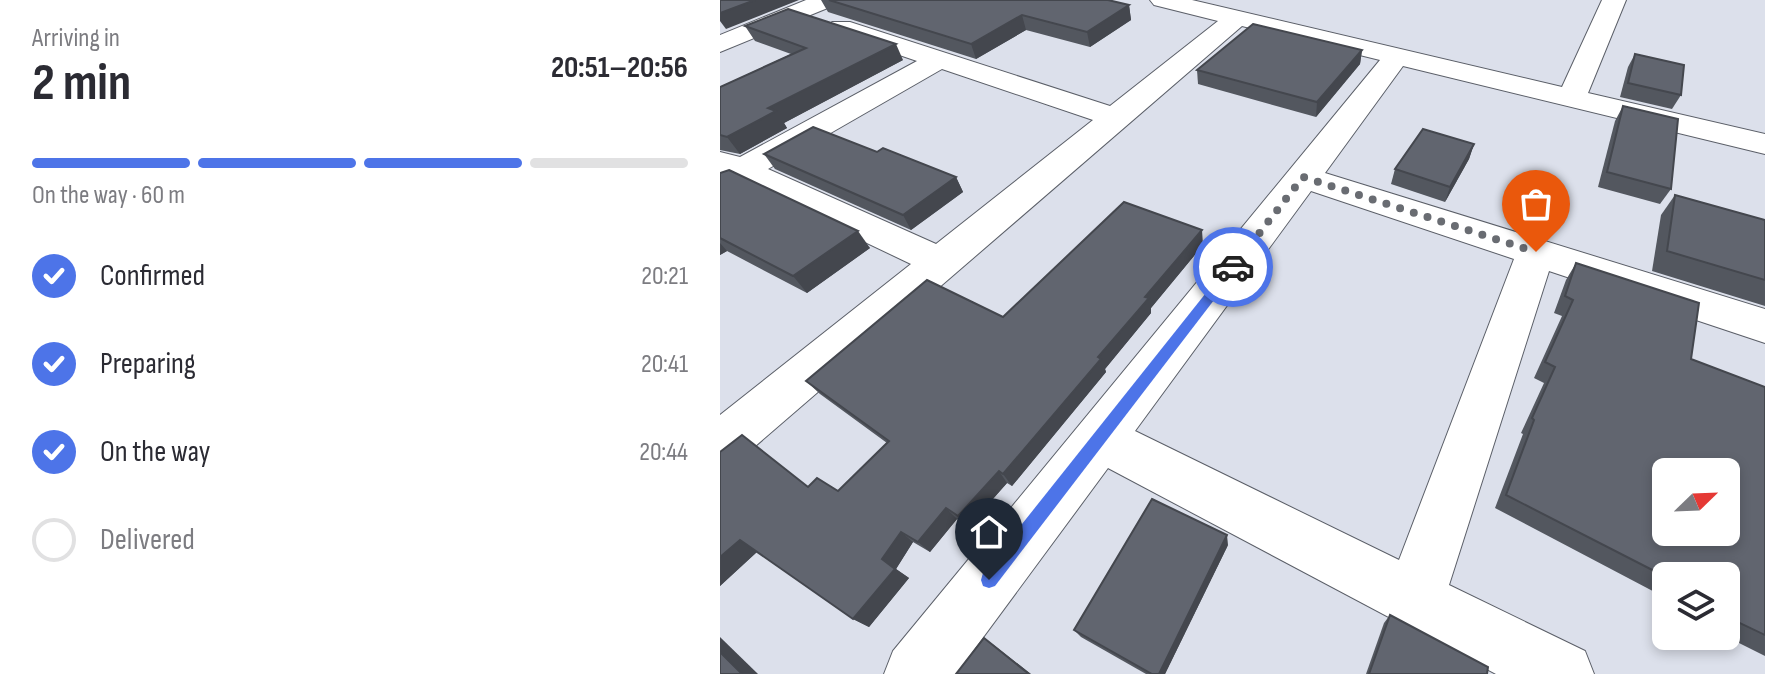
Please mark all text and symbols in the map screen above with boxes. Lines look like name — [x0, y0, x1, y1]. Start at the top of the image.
text: Arriving in — [32, 23, 120, 54]
text: 20:51–20:56 — [551, 50, 688, 86]
text: 2 min — [32, 52, 131, 115]
pin — [1502, 170, 1570, 252]
text: On the way · 60 m — [32, 180, 185, 211]
icon: bag — [1514, 182, 1558, 226]
courier — [1193, 227, 1273, 307]
icon: car — [1211, 245, 1255, 289]
icon: check — [32, 254, 76, 298]
text: Confirmed — [100, 258, 205, 294]
text: 20:21 — [641, 261, 688, 292]
icon: check — [32, 342, 76, 386]
text: Preparing — [100, 346, 196, 382]
text: 20:41 — [641, 349, 688, 380]
icon: check — [32, 430, 76, 474]
text: On the way — [100, 434, 210, 470]
text: 20:44 — [639, 437, 688, 468]
north arrow — [1652, 458, 1740, 546]
map controls — [1652, 458, 1740, 650]
pin — [955, 498, 1023, 580]
icon: home — [967, 510, 1011, 554]
text: Delivered — [100, 522, 195, 558]
button: layers — [1652, 562, 1740, 650]

